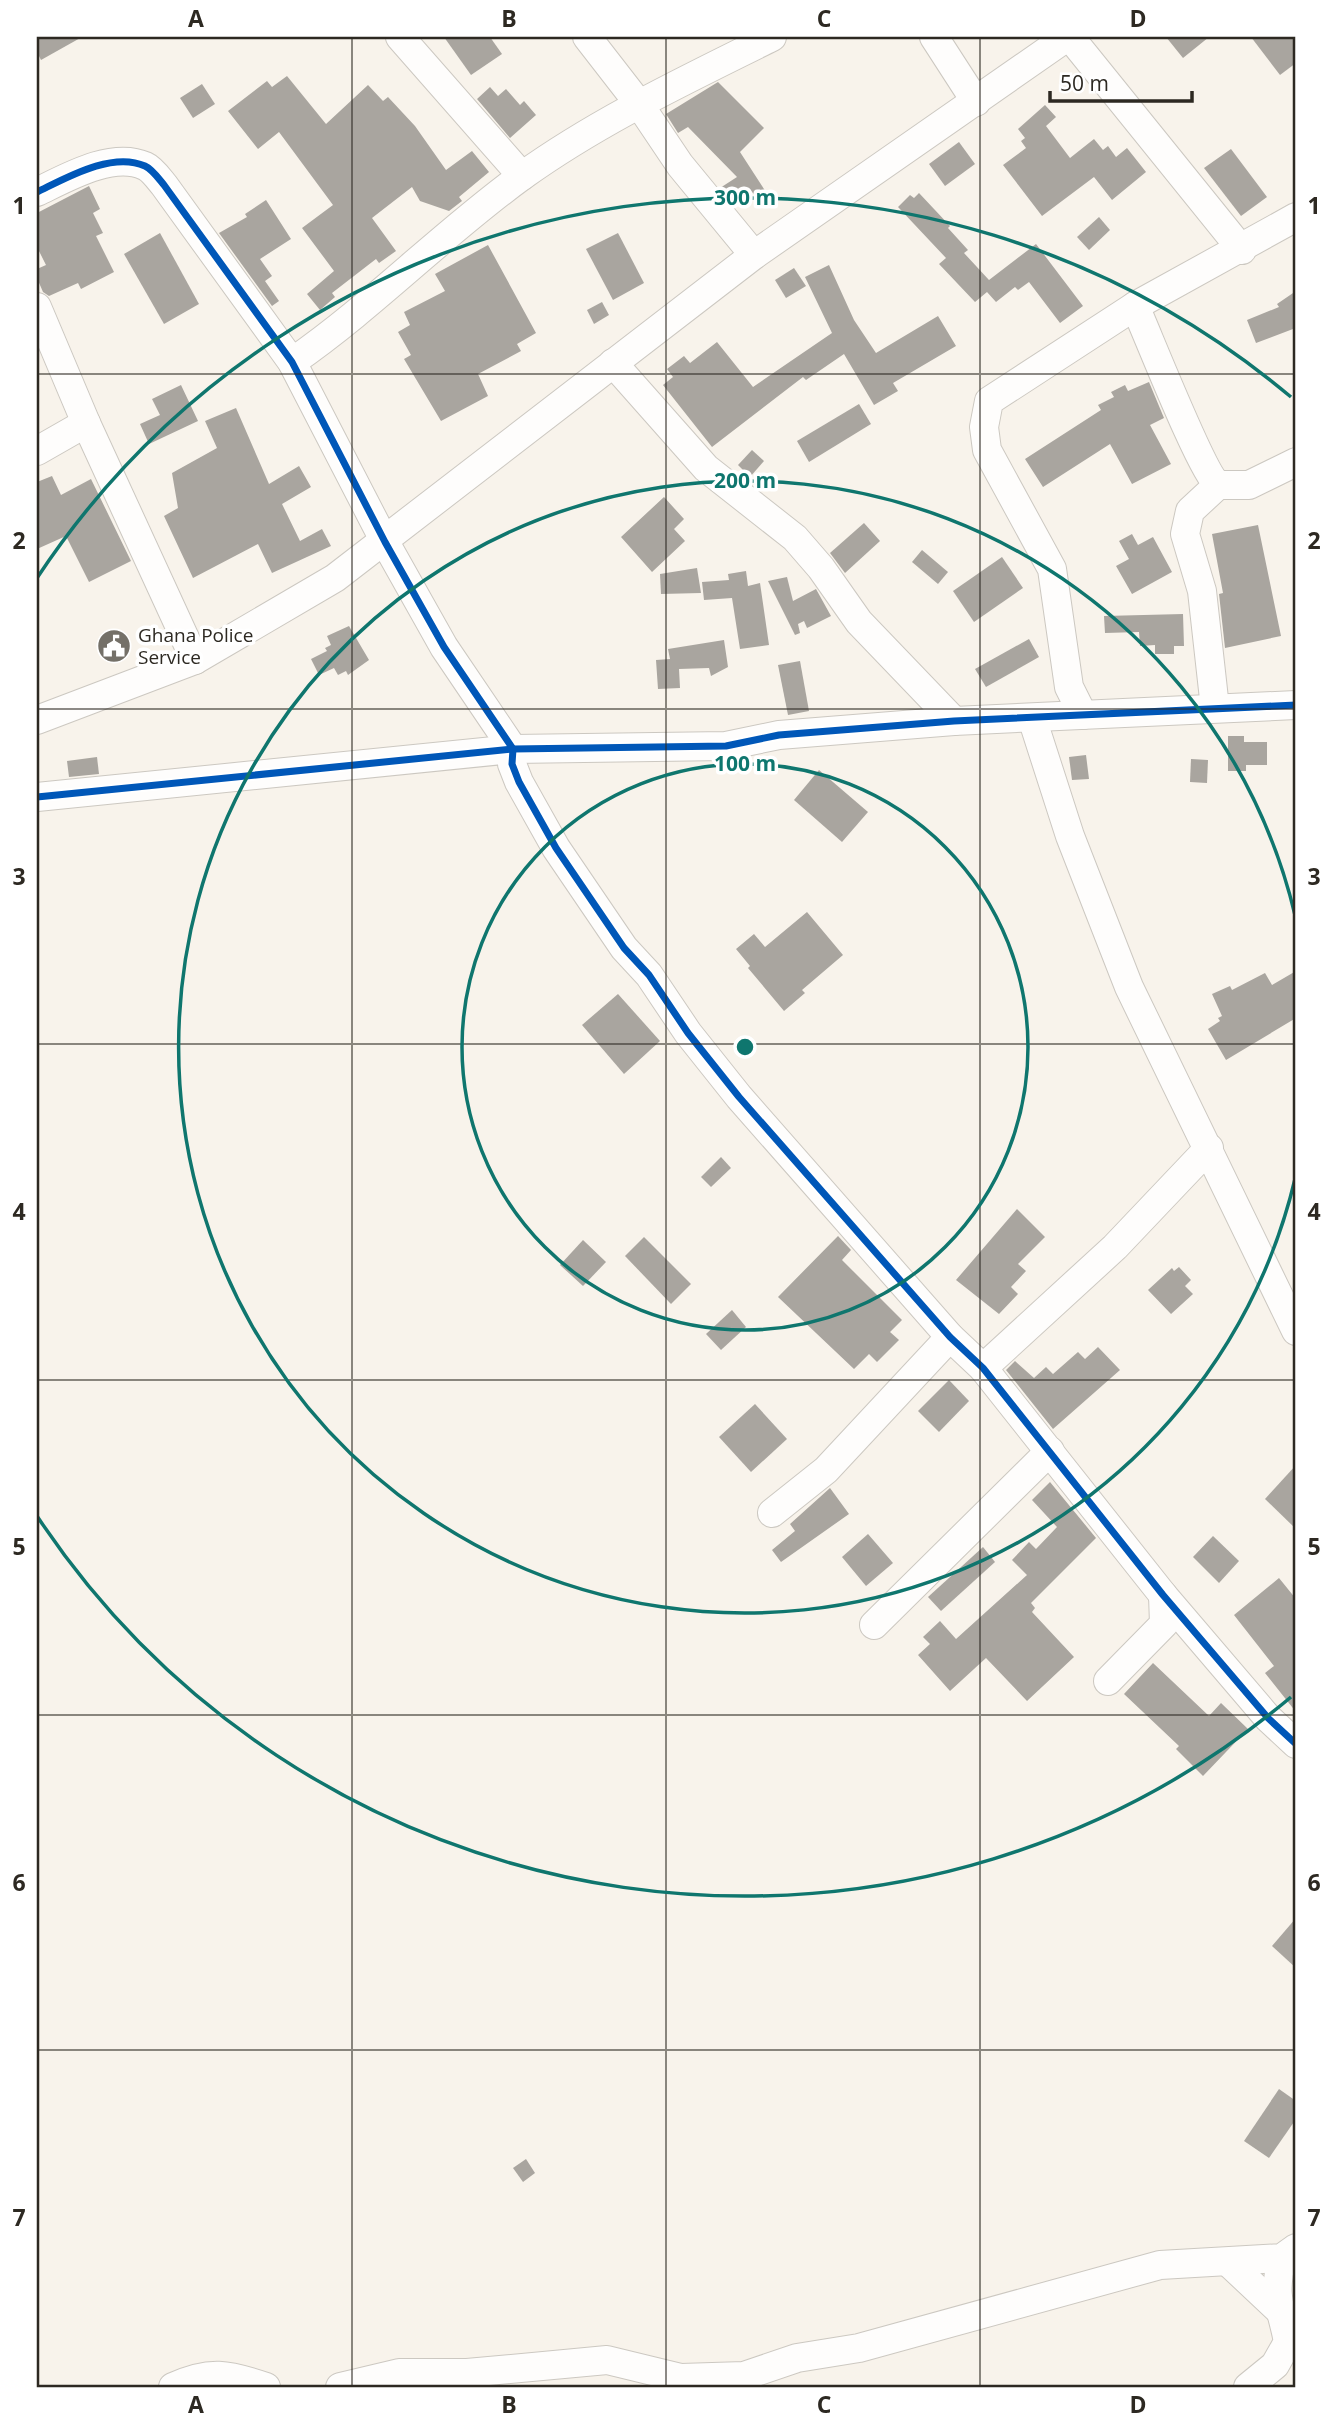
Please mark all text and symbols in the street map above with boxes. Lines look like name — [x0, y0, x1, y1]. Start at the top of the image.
text: A — [188, 2, 204, 34]
text: B — [501, 2, 517, 34]
text: C — [817, 2, 831, 34]
text: D — [1129, 2, 1147, 34]
scale bar — [1050, 60, 1191, 104]
text: 50 m — [1060, 69, 1109, 97]
text: 300 m — [714, 183, 776, 211]
text: 1 — [12, 189, 26, 221]
text: 1 — [1307, 189, 1321, 221]
text: 200 m — [714, 466, 776, 494]
text: 2 — [12, 524, 26, 556]
text: 2 — [1307, 524, 1321, 556]
place label: Ghana Police Service — [138, 622, 253, 670]
public building icon: Ghana Police Service — [95, 627, 133, 665]
text: 100 m — [714, 749, 776, 777]
text: 3 — [12, 860, 26, 892]
text: 3 — [1307, 860, 1321, 892]
centre of rings — [733, 1035, 757, 1059]
text: 4 — [12, 1195, 26, 1227]
text: 4 — [1307, 1195, 1321, 1227]
text: 5 — [12, 1530, 26, 1562]
text: 5 — [1307, 1530, 1321, 1562]
text: 6 — [12, 1866, 26, 1898]
text: 6 — [1307, 1866, 1321, 1898]
text: 7 — [12, 2201, 26, 2233]
text: 7 — [1307, 2201, 1321, 2233]
text: A — [188, 2388, 204, 2420]
text: B — [501, 2388, 517, 2420]
text: C — [817, 2388, 831, 2420]
text: D — [1129, 2388, 1147, 2420]

